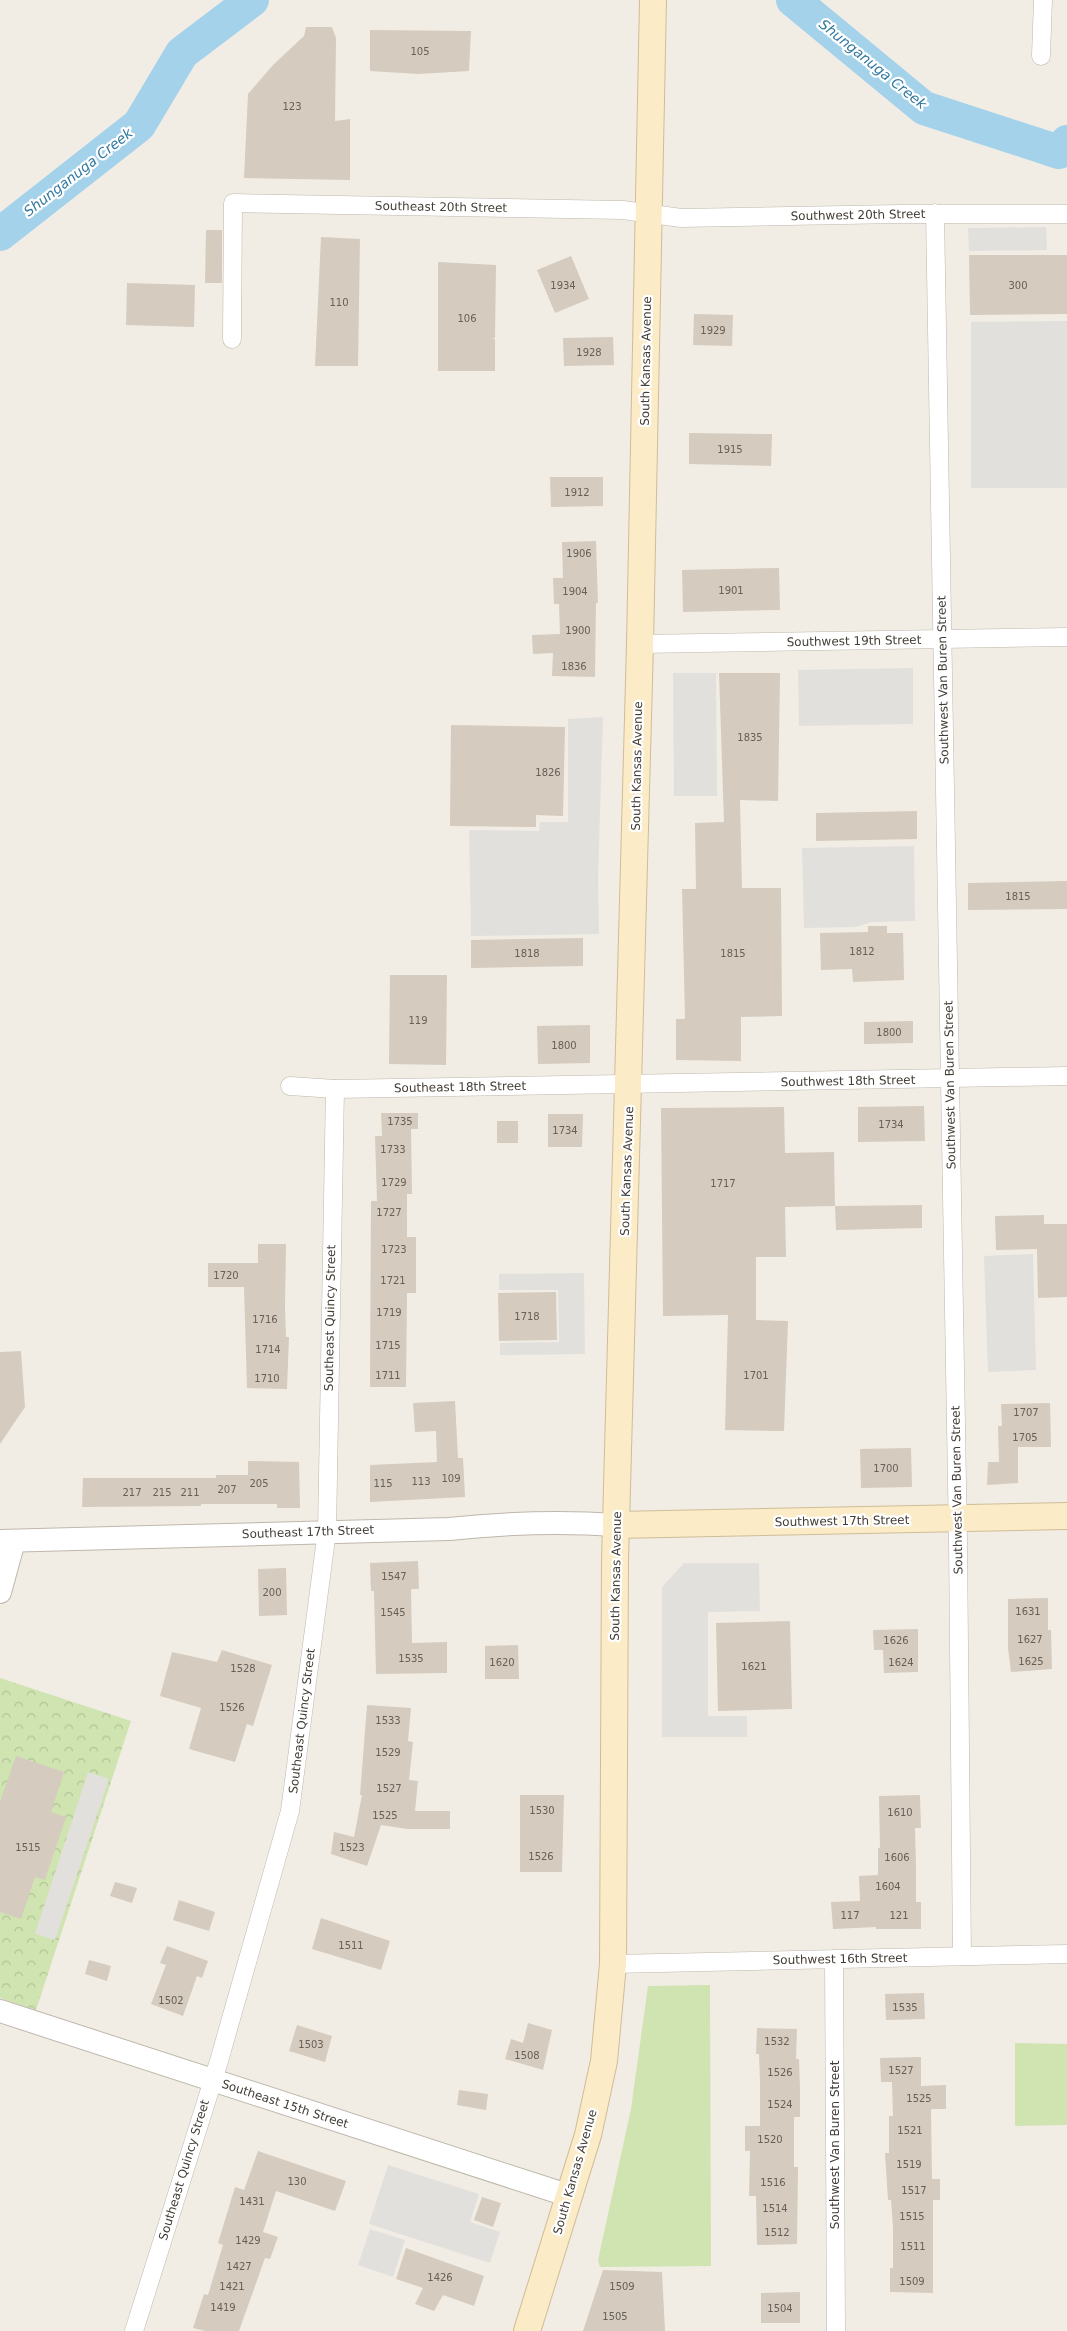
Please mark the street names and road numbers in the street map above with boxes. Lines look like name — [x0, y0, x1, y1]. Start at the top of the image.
street label: Southeast 20th Street — [375, 199, 508, 215]
street label: Southwest 20th Street — [791, 207, 926, 223]
street label: South Kansas Avenue — [638, 296, 654, 426]
street label: Southwest Van Buren Street — [935, 595, 951, 764]
street label: Southwest 19th Street — [787, 633, 922, 649]
street label: South Kansas Avenue — [629, 701, 645, 831]
street label: Southwest Van Buren Street — [942, 1000, 958, 1169]
street label: Southwest 18th Street — [781, 1073, 916, 1089]
street label: Southeast 18th Street — [394, 1079, 527, 1095]
street label: South Kansas Avenue — [618, 1106, 636, 1236]
street label: Southeast Quincy Street — [322, 1244, 338, 1391]
street label: Southwest Van Buren Street — [949, 1405, 965, 1574]
street label: South Kansas Avenue — [608, 1511, 624, 1641]
street label: Southwest 17th Street — [775, 1513, 910, 1529]
street label: Southeast 17th Street — [242, 1523, 375, 1541]
street label: Southeast Quincy Street — [286, 1647, 318, 1794]
street label: Southwest 16th Street — [773, 1951, 908, 1967]
street label: Southwest Van Buren Street — [828, 2060, 842, 2229]
street label: Southeast 15th Street — [220, 2077, 350, 2131]
street label: Southeast Quincy Street — [156, 2098, 212, 2242]
street label: South Kansas Avenue — [550, 2108, 600, 2236]

